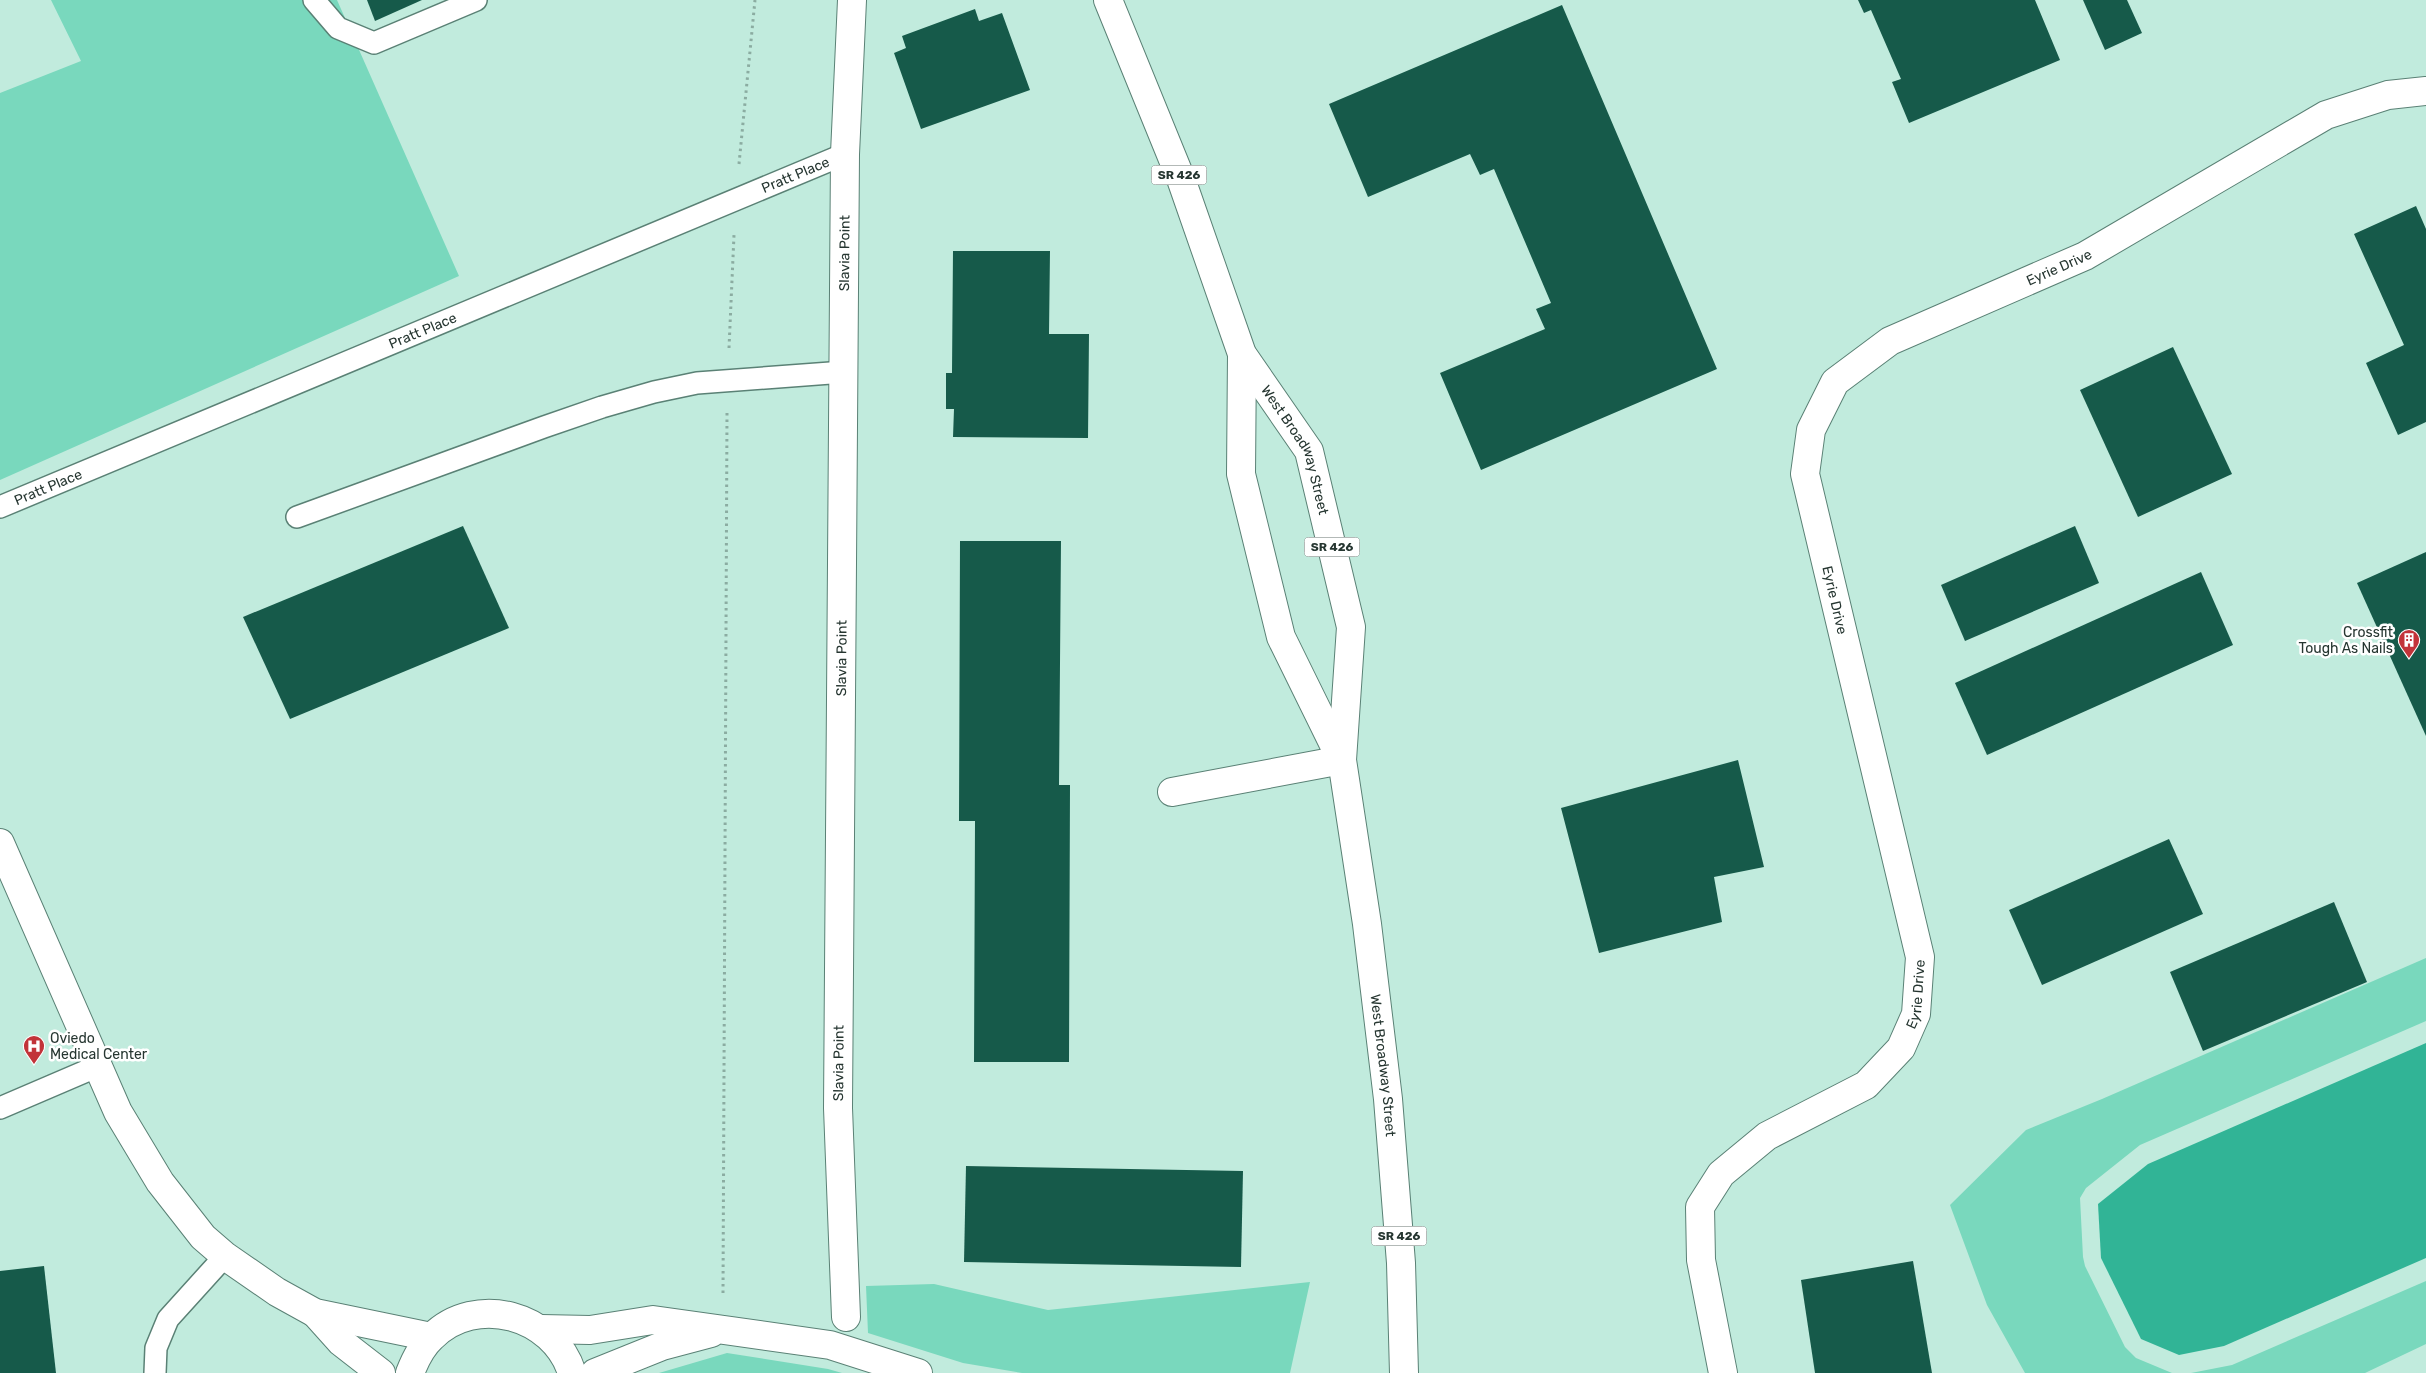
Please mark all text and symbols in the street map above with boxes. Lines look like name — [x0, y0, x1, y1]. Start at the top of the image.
street label: Pratt Place — [759, 153, 832, 197]
road number: SR 426 — [1152, 166, 1206, 184]
street label: Slavia Point — [836, 214, 854, 291]
street label: Eyrie Drive — [2024, 246, 2095, 290]
street label: Pratt Place — [386, 309, 459, 353]
street label: West Broadway Street — [1257, 382, 1332, 517]
street label: Pratt Place — [12, 466, 85, 509]
road number: SR 426 — [1304, 538, 1360, 556]
street label: Eyrie Drive — [1818, 564, 1851, 636]
street label: Slavia Point — [833, 619, 851, 696]
place label: Crossfit Tough As Nails — [2298, 624, 2394, 657]
building icon: Crossfit Tough As Nails — [2397, 628, 2421, 659]
street label: Eyrie Drive — [1903, 959, 1929, 1032]
street label: West Broadway Street — [1366, 993, 1399, 1138]
street label: Slavia Point — [830, 1024, 848, 1101]
place label: Oviedo Medical Center — [50, 1030, 148, 1063]
hospital icon: Oviedo Medical Center — [22, 1034, 46, 1065]
road number: SR 426 — [1372, 1226, 1426, 1246]

